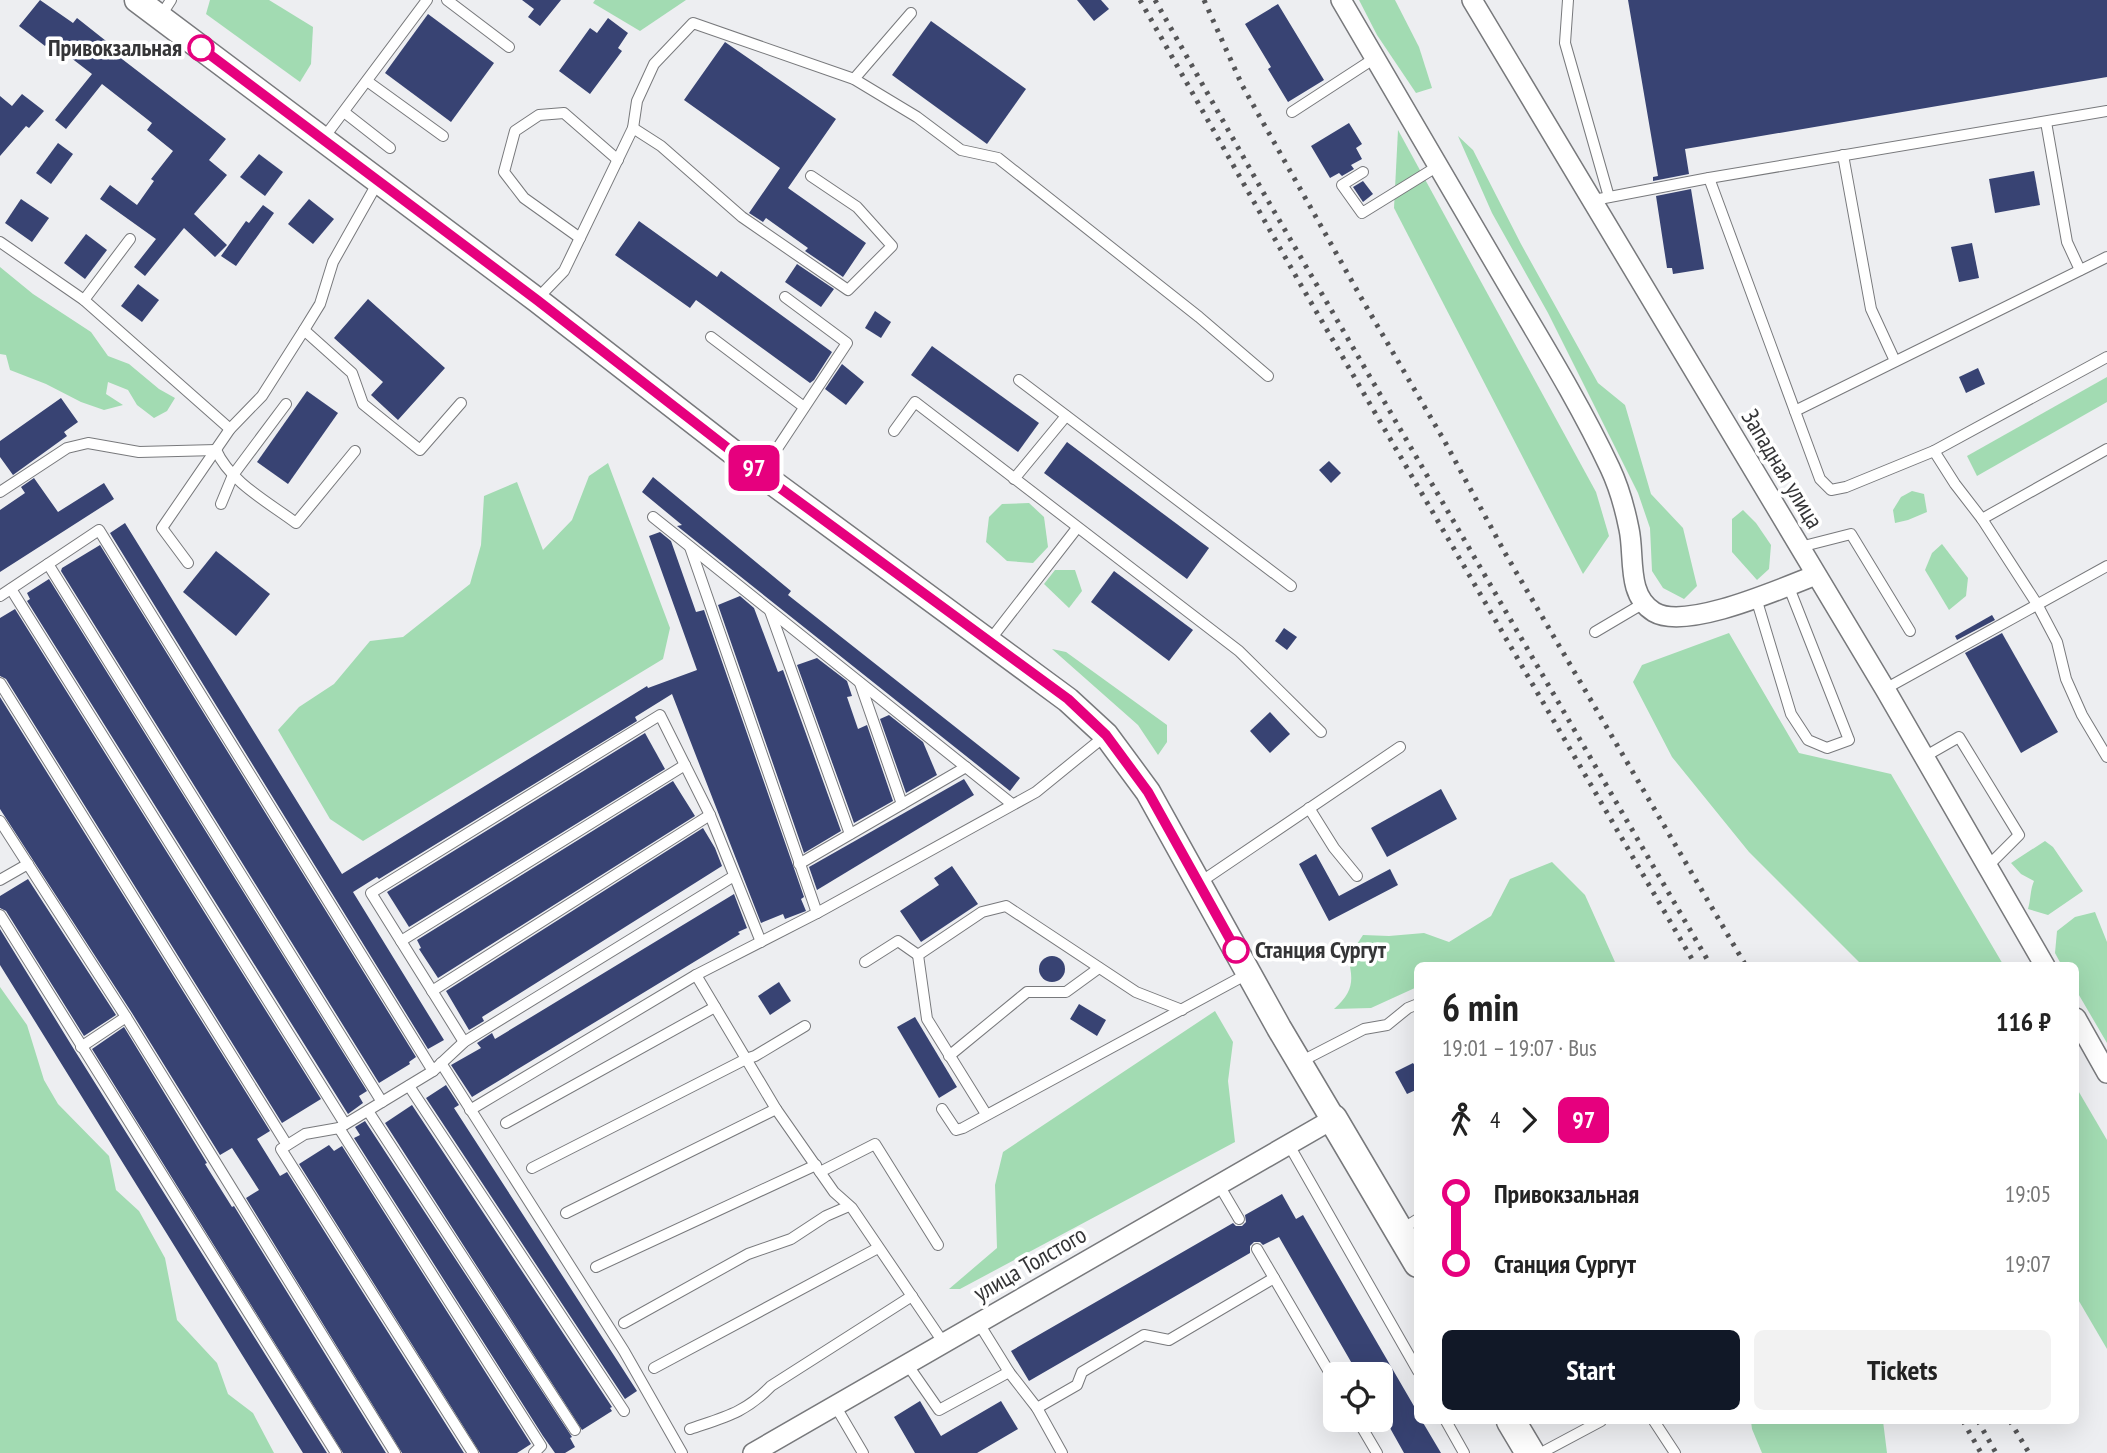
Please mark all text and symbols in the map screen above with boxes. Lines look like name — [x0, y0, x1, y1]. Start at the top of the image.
place label: Привокзальная — [48, 32, 182, 63]
marker: Привокзальная — [188, 35, 214, 61]
street label: Западная улица — [1735, 403, 1830, 534]
line badge: 97 — [722, 445, 786, 491]
text: 97 — [743, 452, 765, 483]
place label: Станция Сургут — [1255, 934, 1387, 965]
marker: Станция Сургут — [1223, 937, 1249, 963]
text: 6 min — [1442, 982, 1519, 1031]
text: 116 ₽ — [1996, 1005, 2051, 1038]
text: 19:01 – 19:07 · Bus — [1442, 1033, 1597, 1062]
icon: walk — [1442, 1101, 1480, 1139]
icon: forward — [1510, 1101, 1548, 1139]
text: 97 — [1572, 1104, 1595, 1135]
text: 4 — [1490, 1105, 1500, 1134]
text: Привокзальная — [1494, 1177, 1639, 1210]
text: 19:05 — [2005, 1179, 2051, 1208]
street label: улица Толстого — [968, 1219, 1092, 1308]
text: Станция Сургут — [1494, 1247, 1636, 1280]
text: 19:07 — [2005, 1249, 2051, 1278]
button: Start — [1442, 1330, 1740, 1410]
button: Tickets — [1754, 1330, 2051, 1410]
map controls — [1323, 1362, 1393, 1432]
button: locate — [1323, 1362, 1393, 1432]

